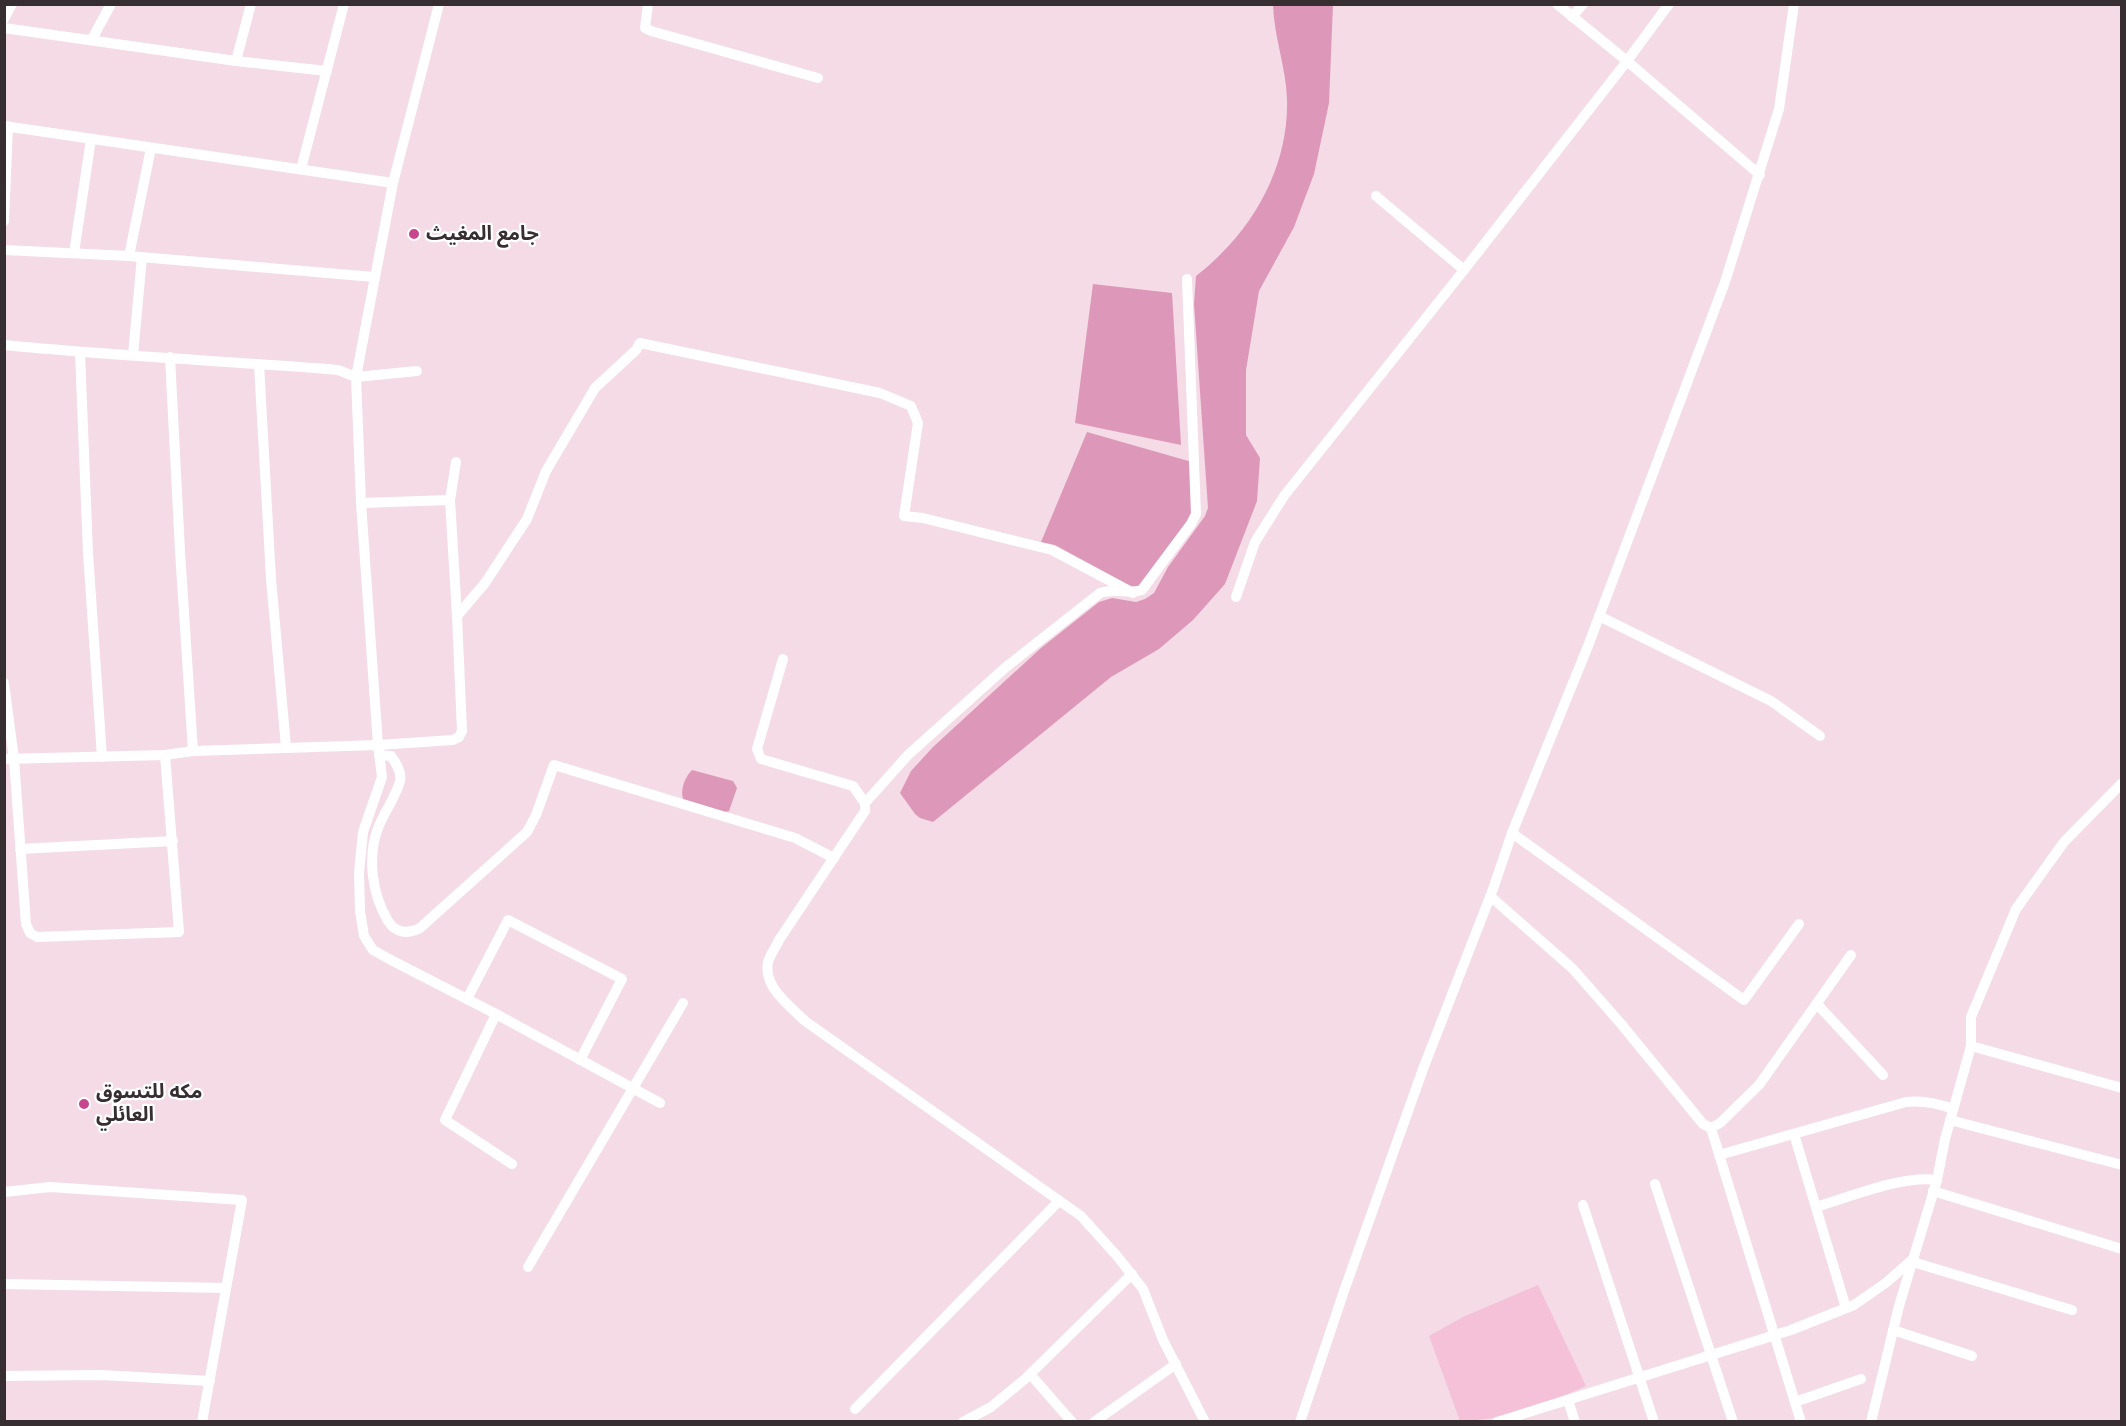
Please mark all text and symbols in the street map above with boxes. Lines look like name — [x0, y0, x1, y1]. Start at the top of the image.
place label: جامع المغيث — [426, 219, 539, 249]
marker: جامع المغيث — [407, 227, 421, 241]
place label: مكه للتسوق العائلي — [96, 1077, 202, 1131]
marker: مكه للتسوق العائلي — [77, 1097, 91, 1111]

